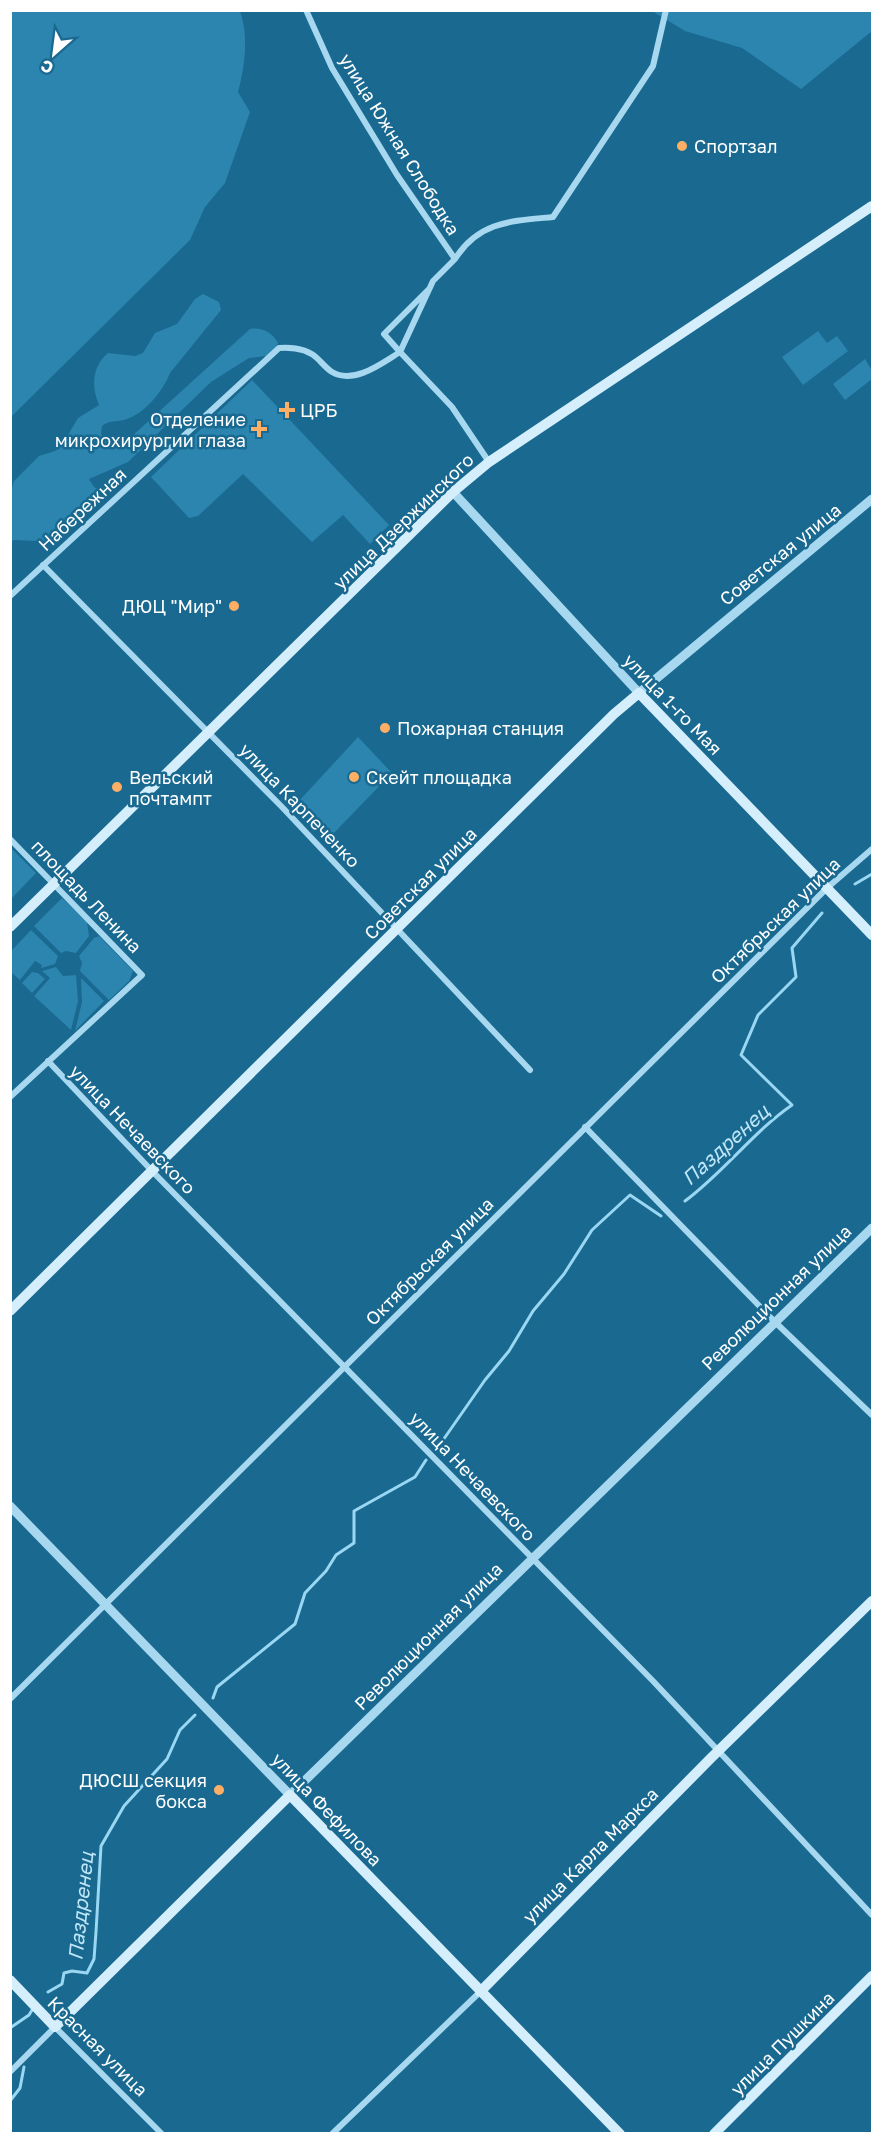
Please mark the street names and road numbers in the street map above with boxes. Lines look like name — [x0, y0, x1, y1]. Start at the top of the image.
street label: улица Южная Слободка — [335, 49, 465, 239]
street label: улица Дзержинского — [328, 448, 478, 594]
street label: Набережная — [34, 463, 130, 555]
street label: Советская улица — [715, 498, 845, 610]
street label: улица 1-го Мая — [619, 649, 727, 759]
street label: улица Карпеченко — [235, 738, 365, 872]
street label: Советская улица — [359, 822, 481, 944]
street label: площадь Ленина — [27, 835, 147, 957]
street label: Октябрьская улица — [706, 852, 844, 988]
street label: улица Нечаевского — [65, 1060, 201, 1198]
street label: Октябрьская улица — [361, 1193, 497, 1329]
street label: Революционная улица — [696, 1220, 856, 1374]
street label: улица Нечаевского — [405, 1407, 541, 1545]
street label: Революционная улица — [350, 1558, 506, 1714]
street label: улица Фефилова — [267, 1748, 387, 1870]
street label: улица Карла Маркса — [518, 1783, 662, 1927]
street label: улица Пушкина — [725, 1986, 839, 2100]
street label: Красная улица — [43, 1991, 153, 2101]

